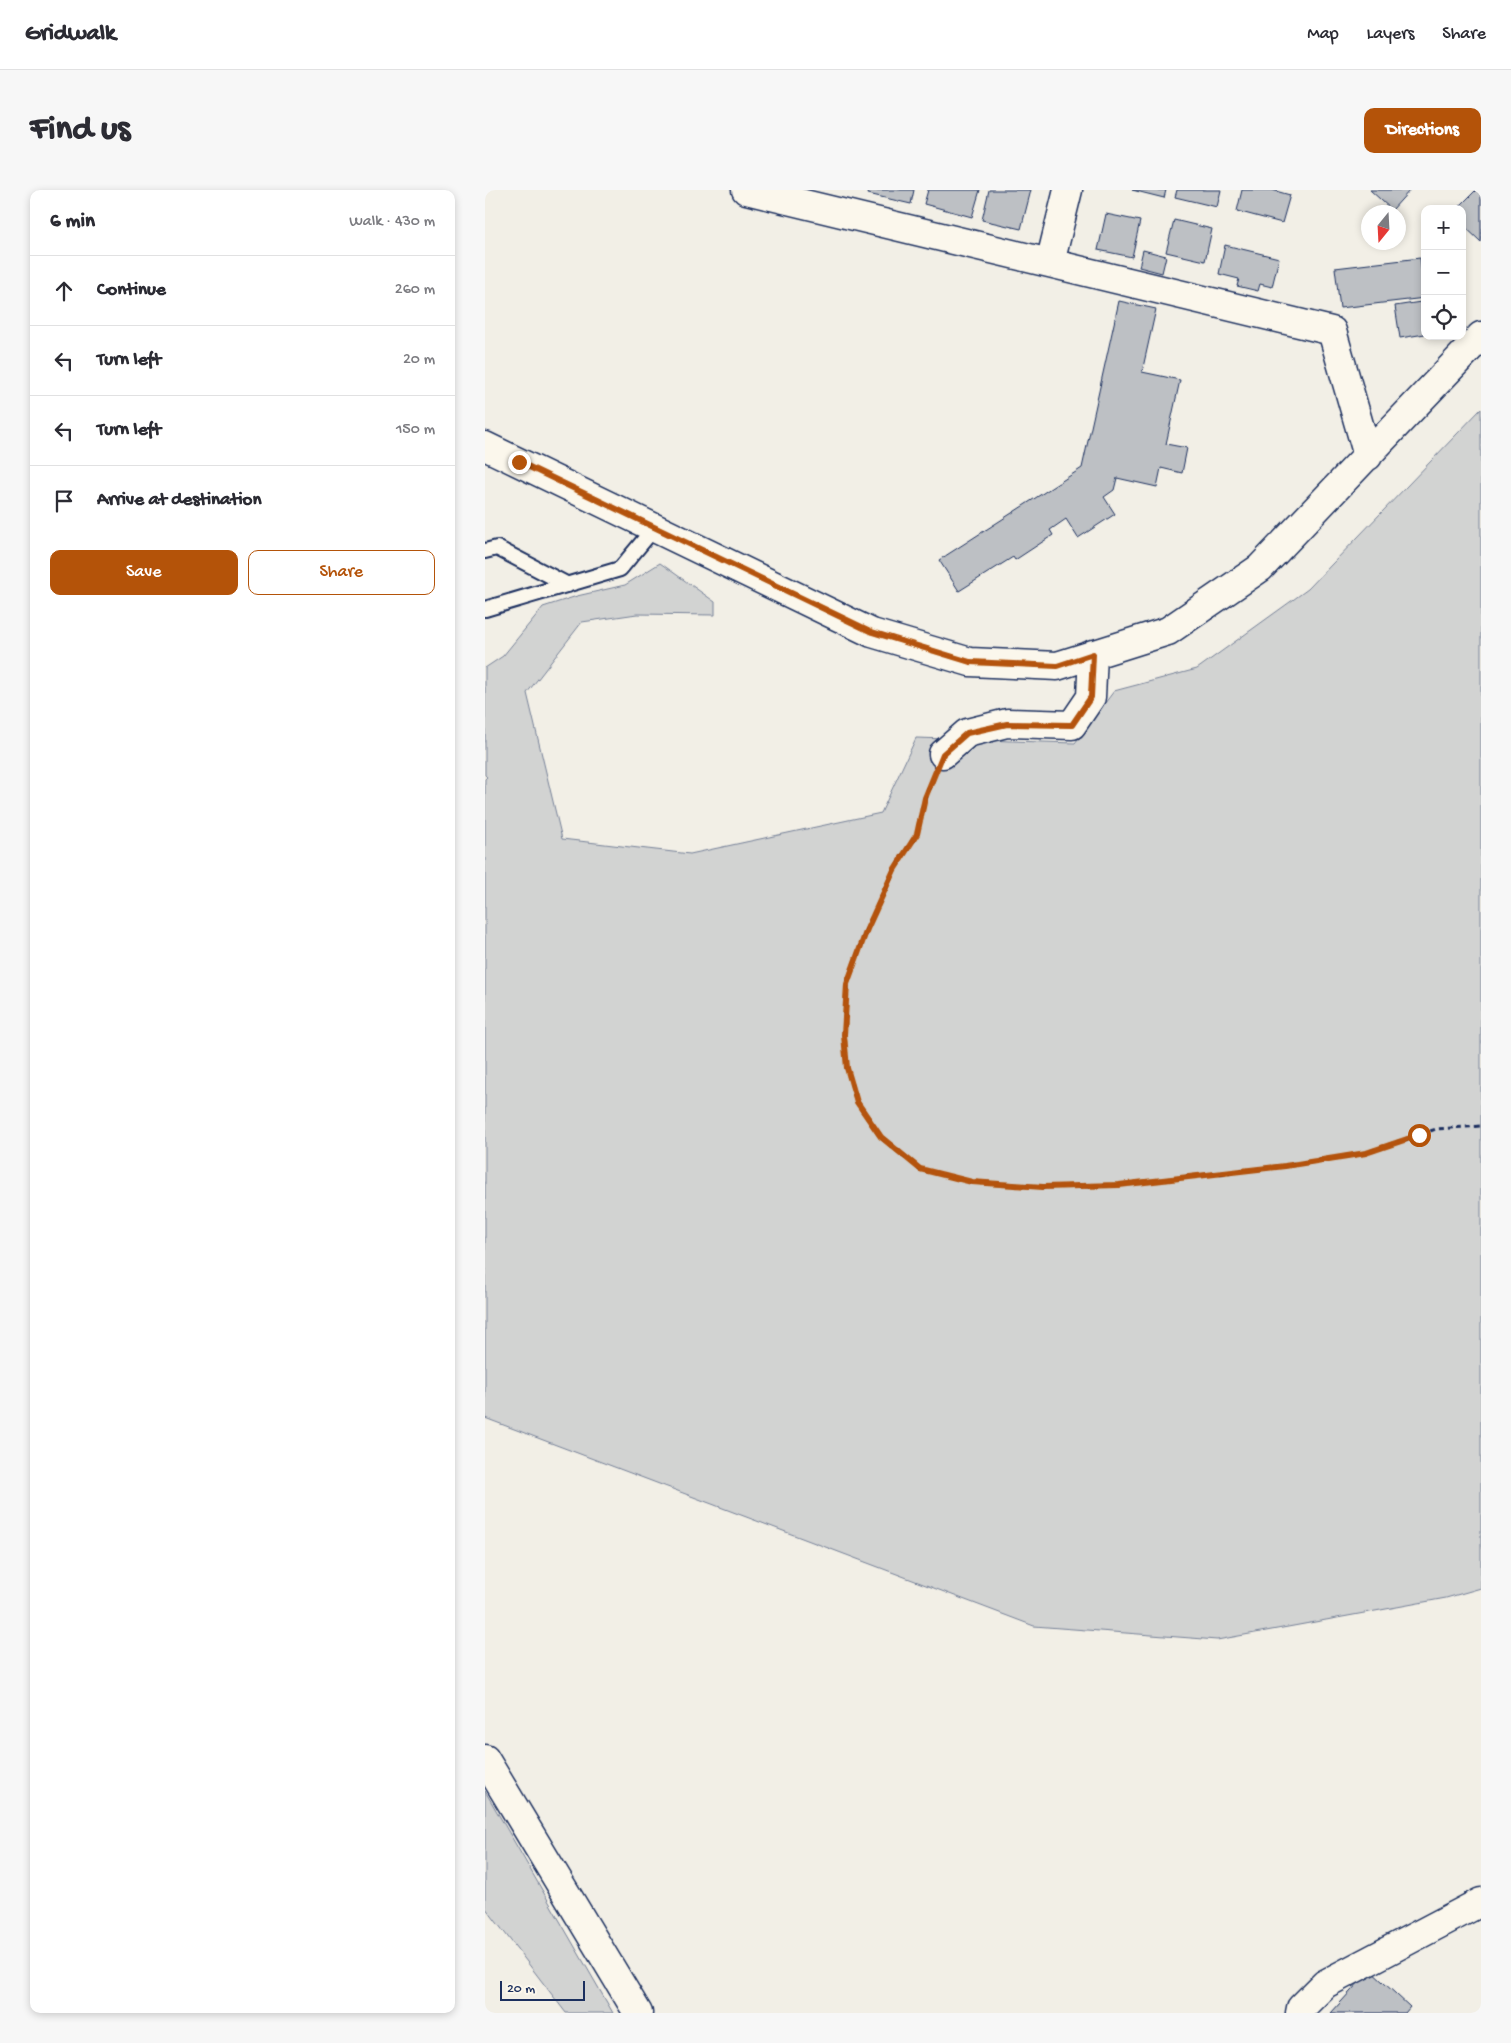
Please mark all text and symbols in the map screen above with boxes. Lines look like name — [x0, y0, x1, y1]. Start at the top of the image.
text: Gridwalk — [25, 20, 116, 49]
text: Map — [1307, 24, 1339, 45]
text: Layers — [1367, 24, 1414, 45]
text: Share — [1442, 24, 1486, 45]
button: Directions — [1364, 108, 1481, 153]
text: Find us — [30, 110, 130, 151]
north arrow — [1361, 205, 1406, 250]
map controls — [1421, 205, 1466, 340]
button: + — [1421, 205, 1466, 250]
text: 6 min — [50, 210, 95, 235]
text: Walk · 430 m — [349, 213, 435, 232]
button: − — [1421, 250, 1466, 295]
icon: ahead — [50, 277, 78, 305]
text: Continue — [97, 279, 166, 302]
text: 260 m — [395, 281, 435, 300]
button: locate — [1421, 295, 1466, 340]
icon: left — [50, 347, 78, 375]
text: Turn left — [97, 349, 161, 372]
text: 20 m — [403, 351, 435, 370]
icon: left — [50, 417, 78, 445]
text: Turn left — [97, 419, 161, 442]
text: 150 m — [396, 421, 435, 440]
route end — [508, 451, 531, 474]
icon: arrive — [50, 487, 78, 515]
text: Arrive at destination — [97, 489, 261, 512]
button: Save — [50, 550, 238, 595]
button: Share — [248, 550, 435, 595]
route start — [1408, 1124, 1431, 1147]
scale bar — [500, 1978, 585, 2001]
text: 20 m — [507, 1981, 535, 1998]

